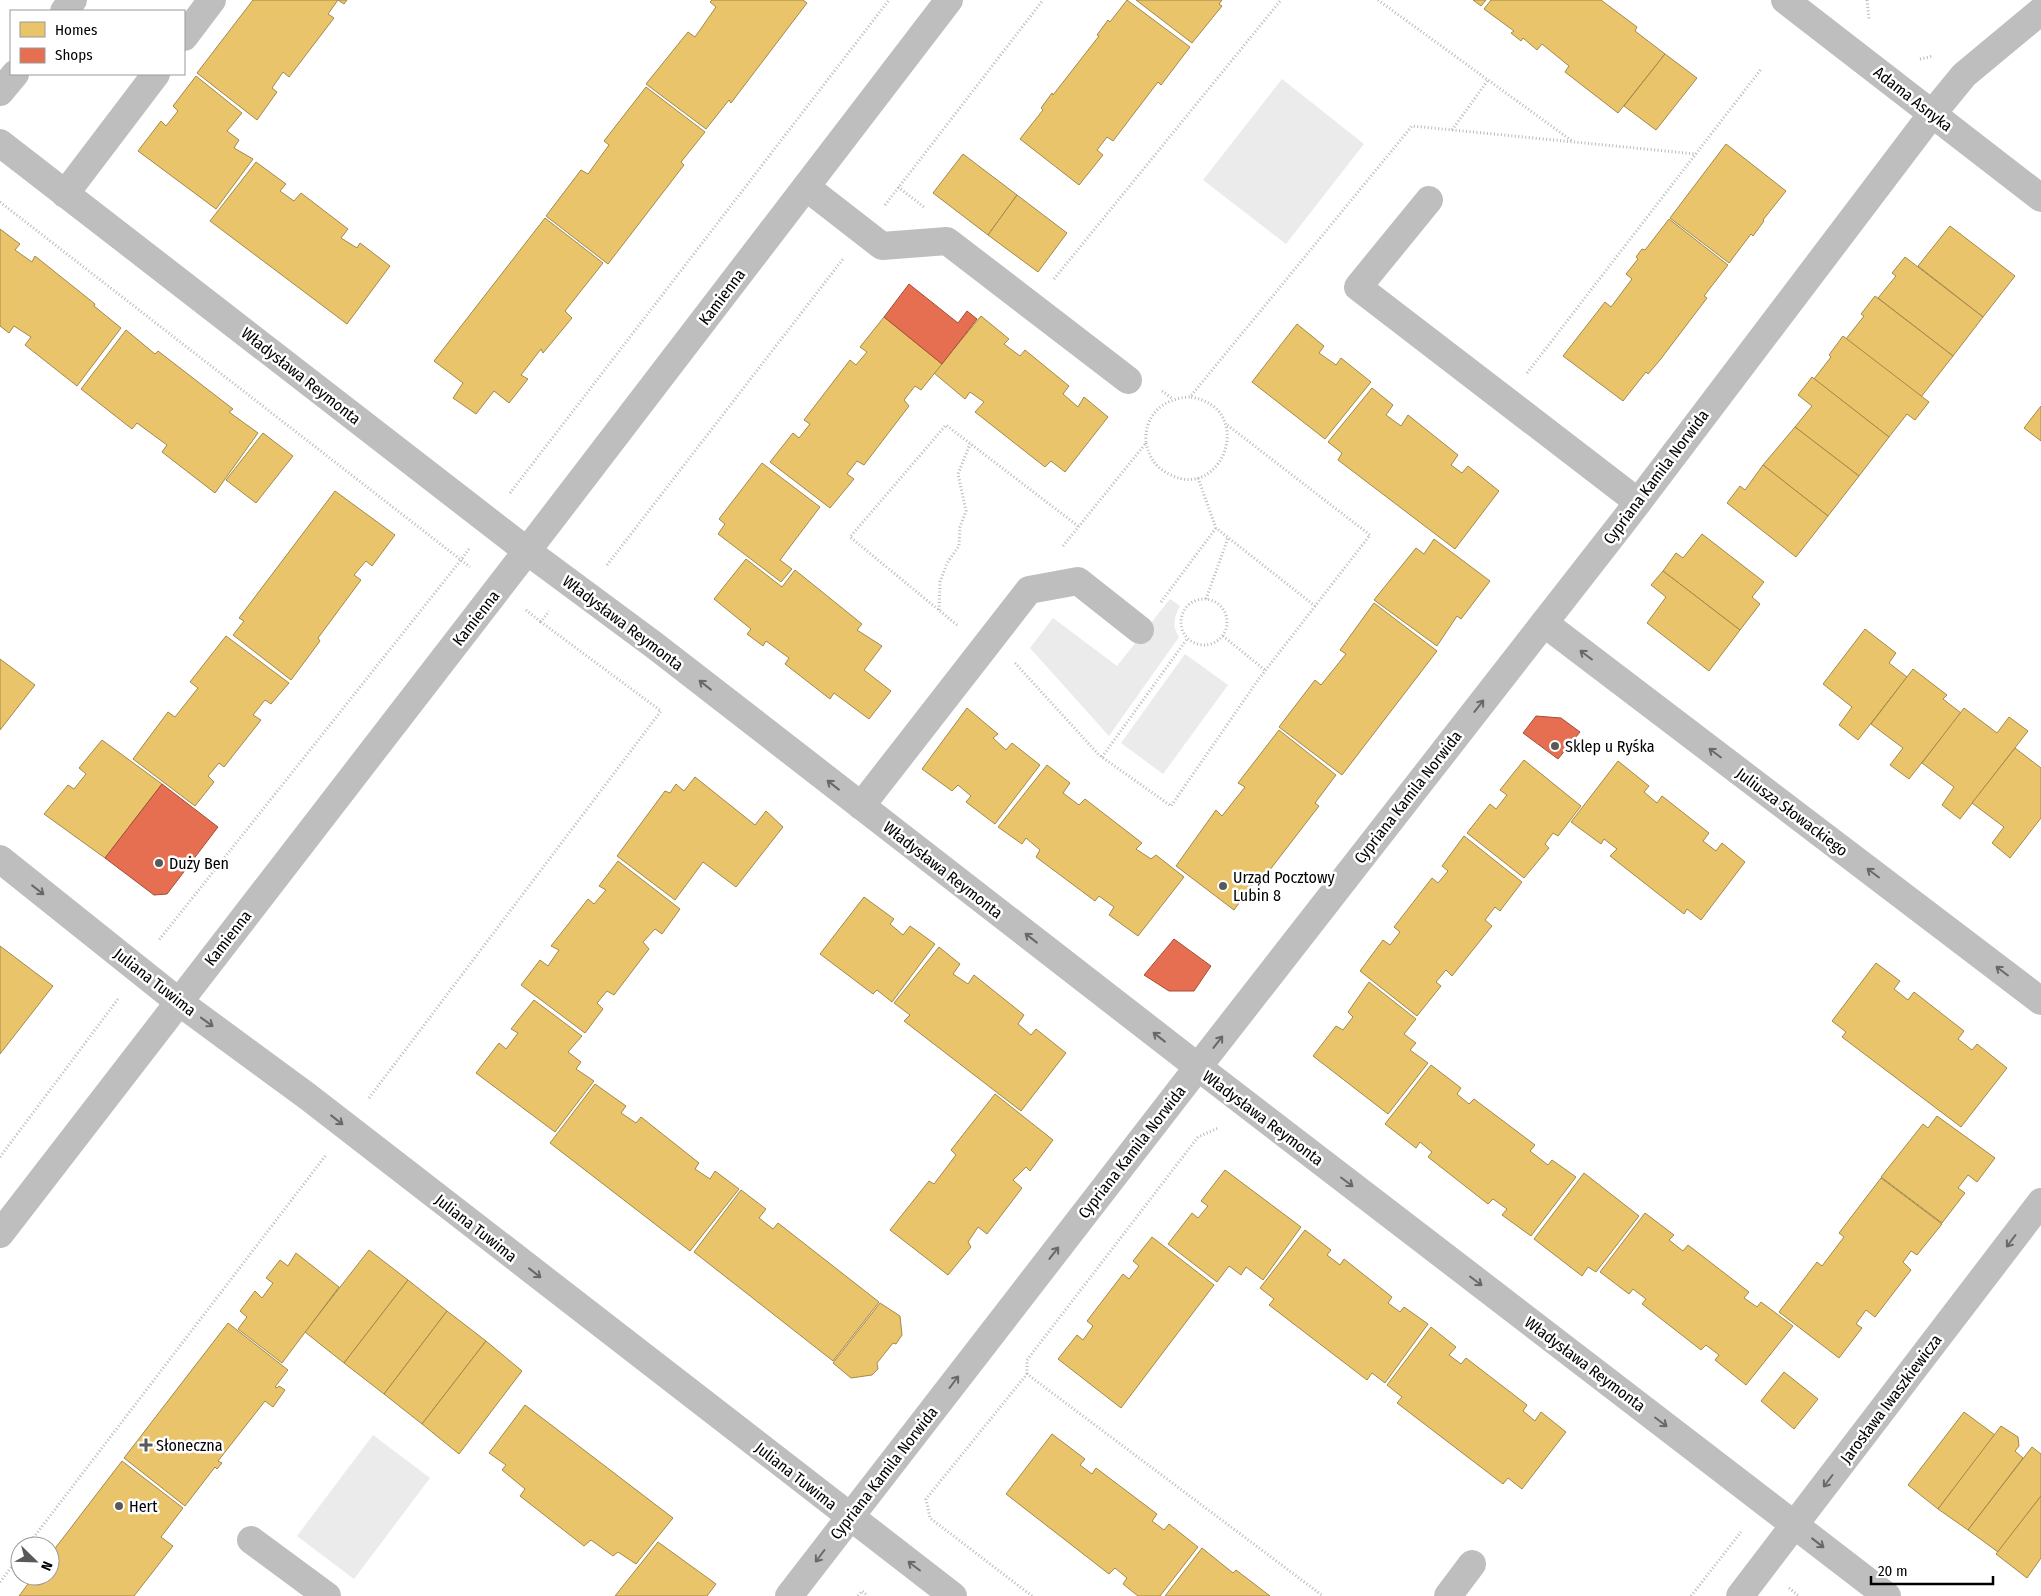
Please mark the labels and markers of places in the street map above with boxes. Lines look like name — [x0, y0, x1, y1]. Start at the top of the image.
place label: Sklep u Ryśka — [1565, 737, 1655, 756]
marker: Sklep u Ryśka — [1549, 740, 1561, 752]
place label: Duży Ben — [169, 854, 229, 873]
marker: Duży Ben — [153, 857, 165, 869]
place label: Urząd Pocztowy Lubin 8 — [1233, 868, 1335, 905]
marker: Urząd Pocztowy Lubin 8 — [1217, 880, 1229, 892]
place label: Słoneczna — [156, 1436, 223, 1455]
marker: Słoneczna — [140, 1439, 152, 1451]
place label: Hert — [129, 1497, 158, 1516]
marker: Hert — [113, 1500, 125, 1512]

